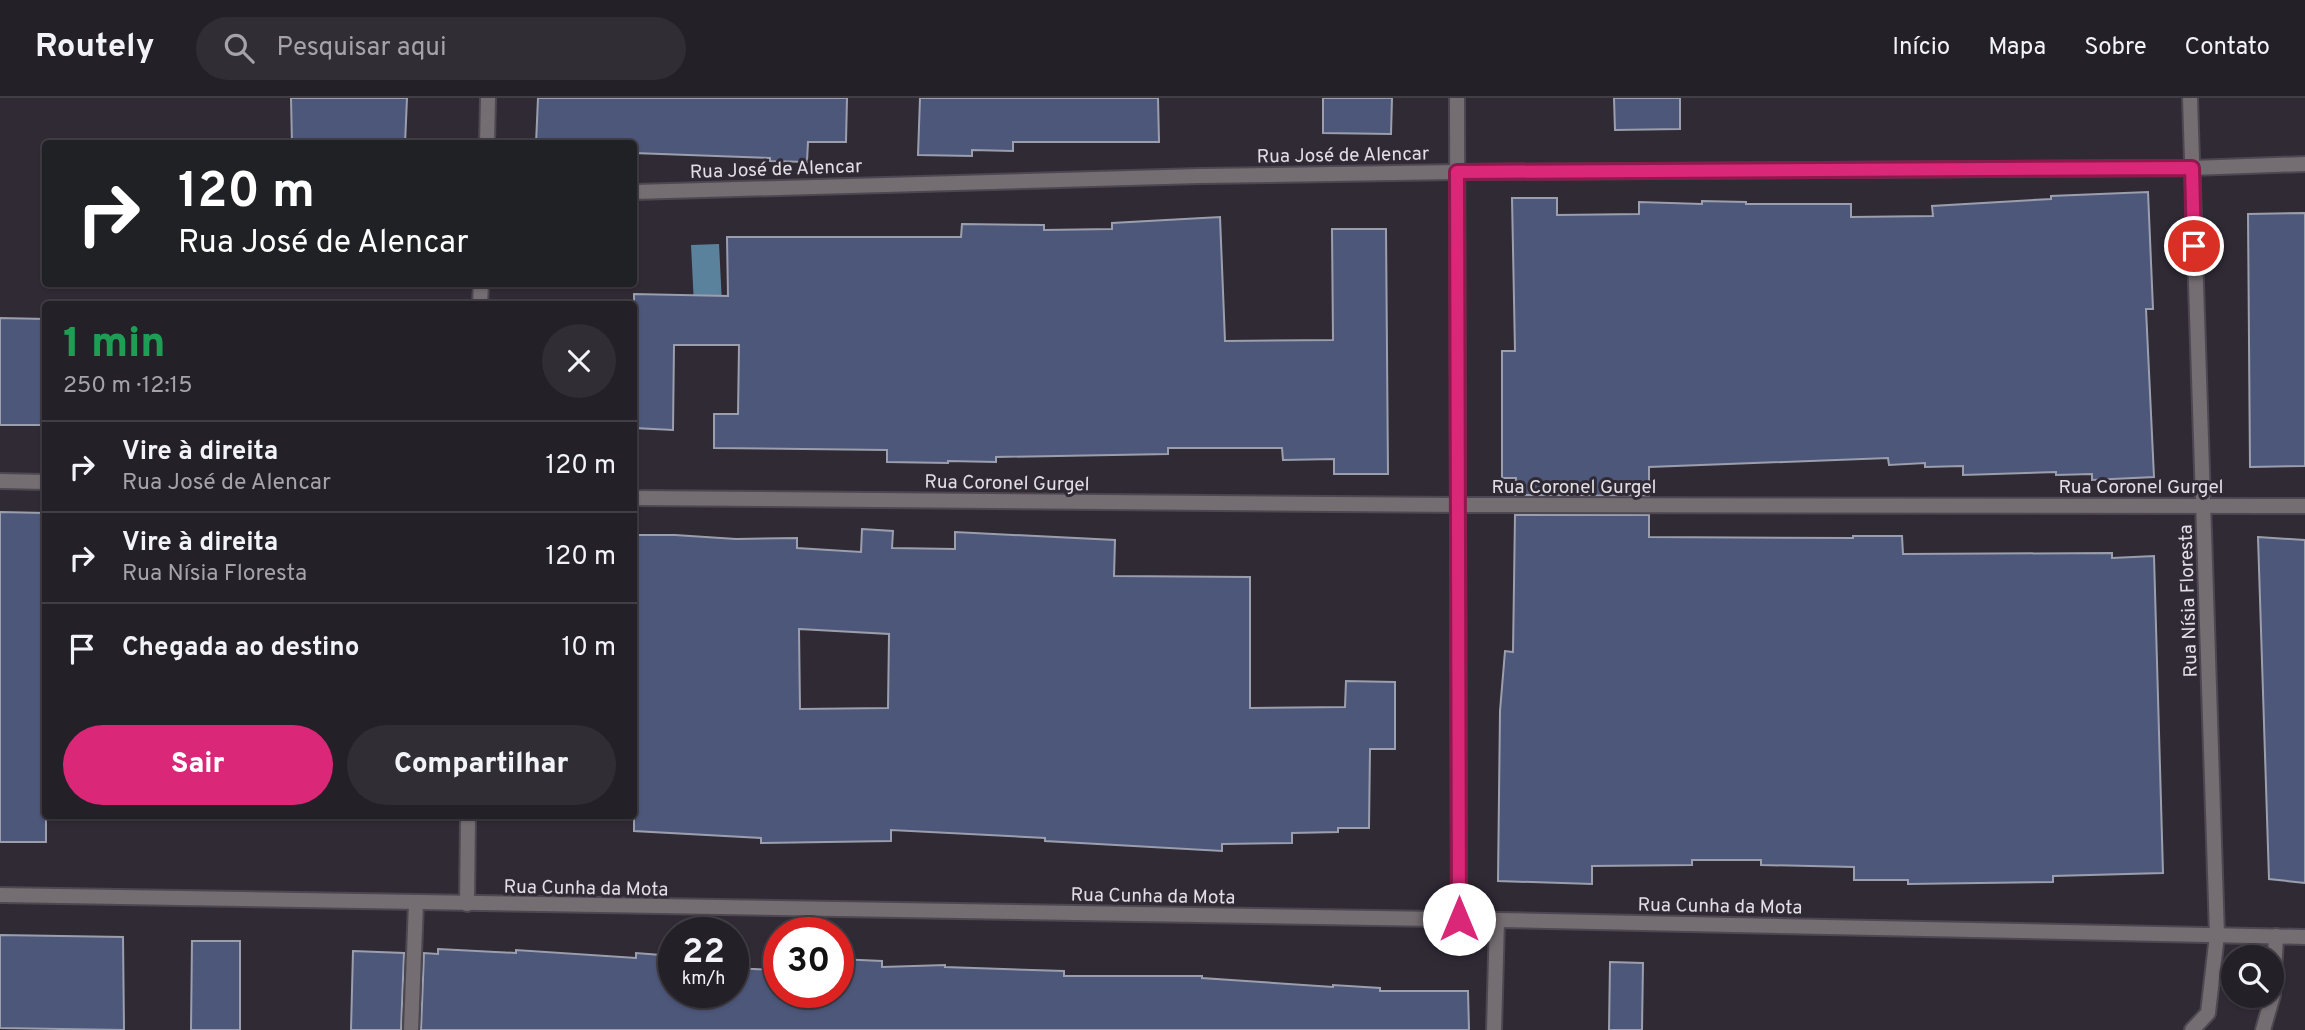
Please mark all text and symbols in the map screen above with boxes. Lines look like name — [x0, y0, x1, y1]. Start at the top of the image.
search box — [196, 17, 686, 80]
text: Routely — [35, 27, 154, 69]
icon: search — [220, 29, 258, 67]
text: Pesquisar aqui — [276, 32, 447, 65]
text: Início — [1892, 33, 1950, 63]
text: Mapa — [1988, 33, 2046, 63]
text: Sobre — [2084, 33, 2147, 63]
text: Contato — [2185, 33, 2270, 63]
street label: Rua José de Alencar — [1257, 142, 1430, 170]
street label: Rua José de Alencar — [689, 155, 863, 185]
text: 120 m — [178, 163, 315, 225]
icon: right — [63, 168, 154, 259]
pin — [2164, 216, 2224, 276]
text: Rua José de Alencar — [178, 224, 469, 264]
icon: arrive — [2175, 227, 2213, 265]
text: 1 min — [63, 319, 166, 372]
button: close — [542, 324, 616, 398]
text: 250 m · 12:15 — [63, 372, 192, 401]
text: Vire à direita — [122, 436, 278, 469]
icon: right — [63, 448, 101, 486]
text: 120 m — [546, 450, 616, 483]
text: Rua José de Alencar — [122, 469, 331, 498]
street label: Rua Coronel Gurgel — [924, 471, 1090, 497]
street label: Rua Coronel Gurgel — [1491, 476, 1657, 500]
street label: Rua Coronel Gurgel — [2058, 476, 2224, 500]
street label: Rua Nísia Floresta — [2174, 524, 2204, 678]
text: Vire à direita — [122, 527, 278, 560]
icon: right — [63, 539, 101, 577]
text: 120 m — [546, 541, 616, 574]
text: Rua Nísia Floresta — [122, 560, 307, 589]
icon: arrive — [63, 630, 101, 668]
text: Chegada ao destino — [122, 632, 359, 665]
text: 10 m — [561, 632, 616, 665]
button: Sair — [63, 725, 333, 805]
button: Compartilhar — [347, 725, 616, 805]
street label: Rua Cunha da Mota — [503, 876, 668, 902]
position arrow — [1422, 882, 1496, 956]
street label: Rua Cunha da Mota — [1070, 884, 1235, 910]
street label: Rua Cunha da Mota — [1637, 894, 1802, 920]
speed limit sign: 30 — [763, 917, 854, 1008]
text: 22 — [682, 931, 725, 975]
map controls — [2221, 945, 2284, 1008]
button: search — [2221, 945, 2284, 1008]
text: km/h — [682, 968, 725, 991]

